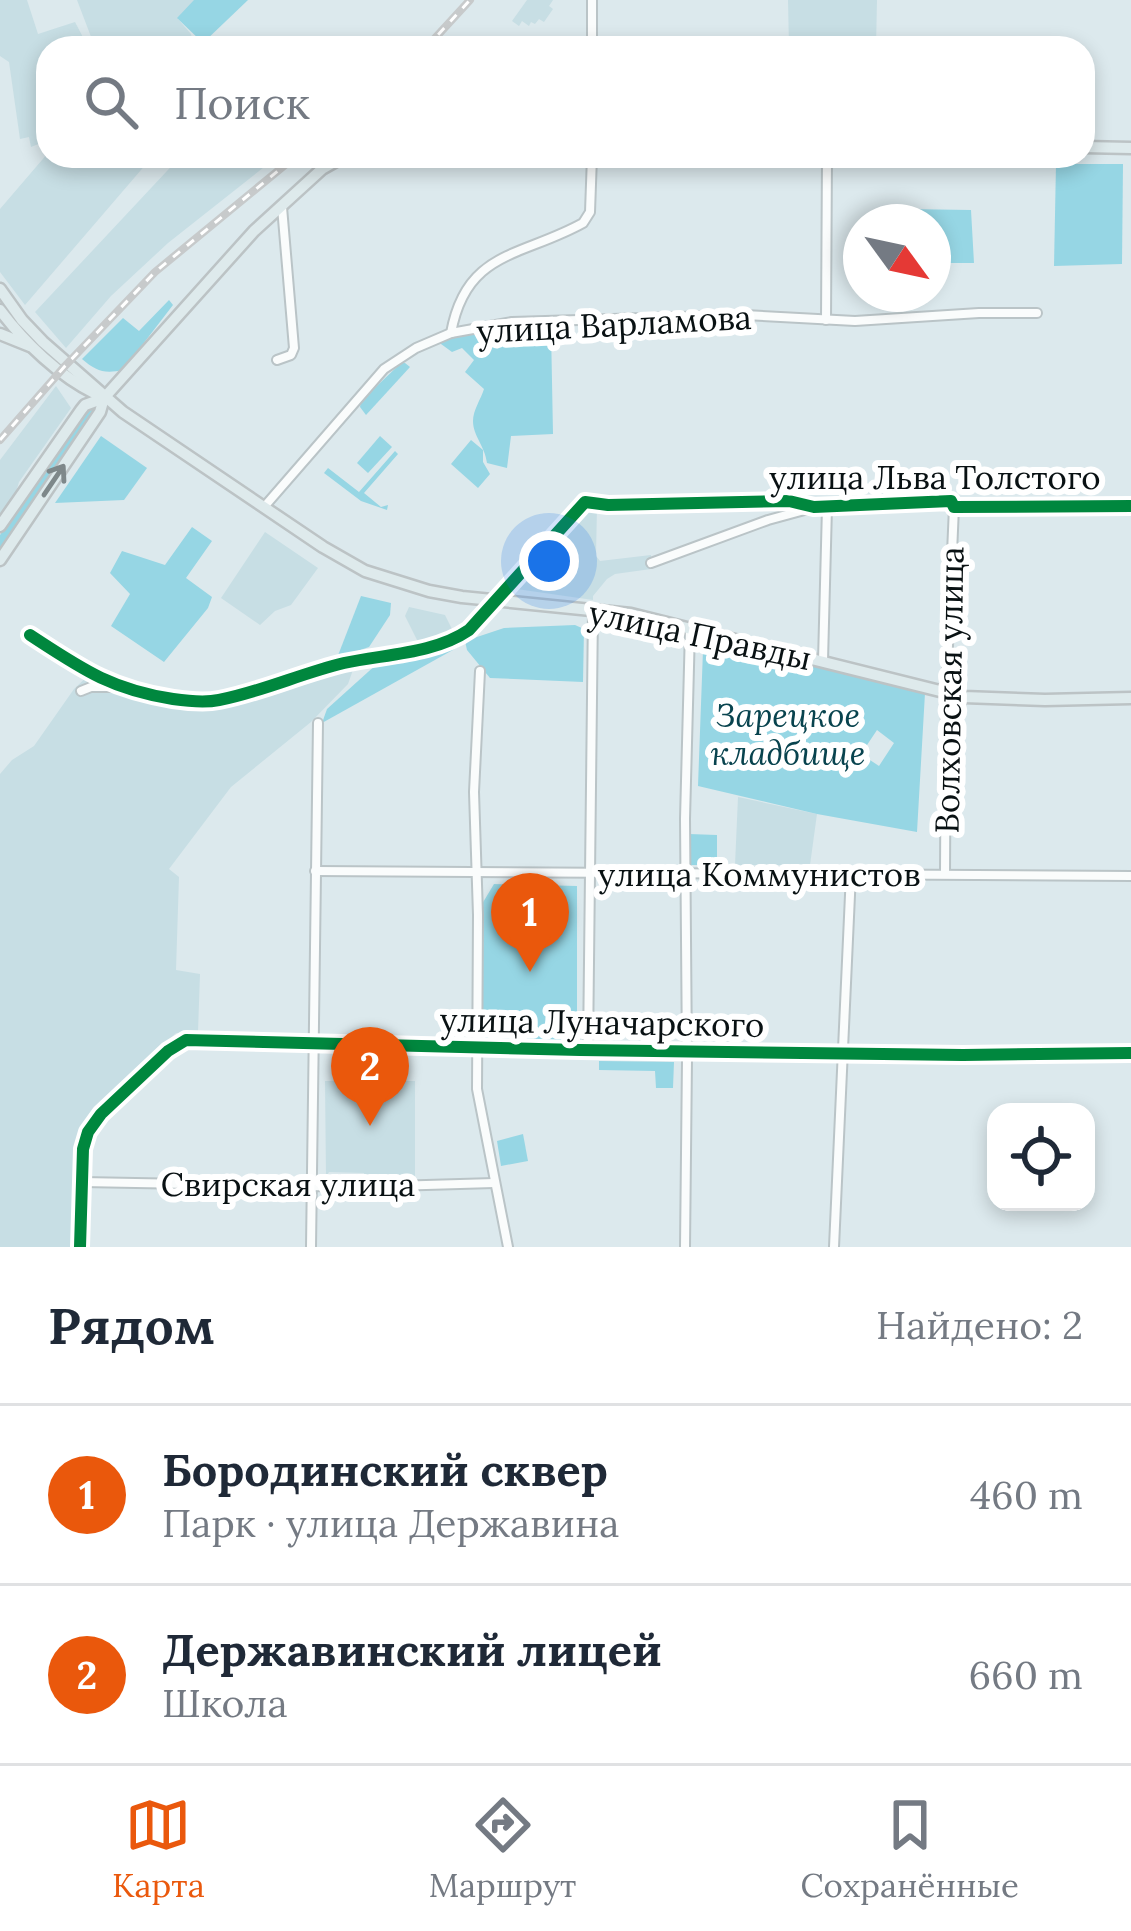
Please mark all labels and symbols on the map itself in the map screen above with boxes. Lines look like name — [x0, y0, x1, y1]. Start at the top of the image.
north arrow — [843, 204, 951, 312]
street label: улица Варламова — [475, 296, 753, 352]
street label: улица Льва Толстого — [769, 456, 1101, 498]
one-way arrow — [42, 464, 67, 498]
your location — [519, 531, 579, 591]
street label: Волховская улица — [925, 546, 973, 834]
street label: улица Правды — [585, 591, 815, 679]
park label: Зарецкое кладбище — [710, 694, 866, 774]
street label: улица Коммунистов — [598, 853, 920, 895]
pin: 1 — [491, 873, 569, 972]
street label: улица Луначарского — [439, 998, 765, 1046]
pin: 2 — [331, 1027, 409, 1126]
street label: Свирская улица — [161, 1163, 415, 1205]

